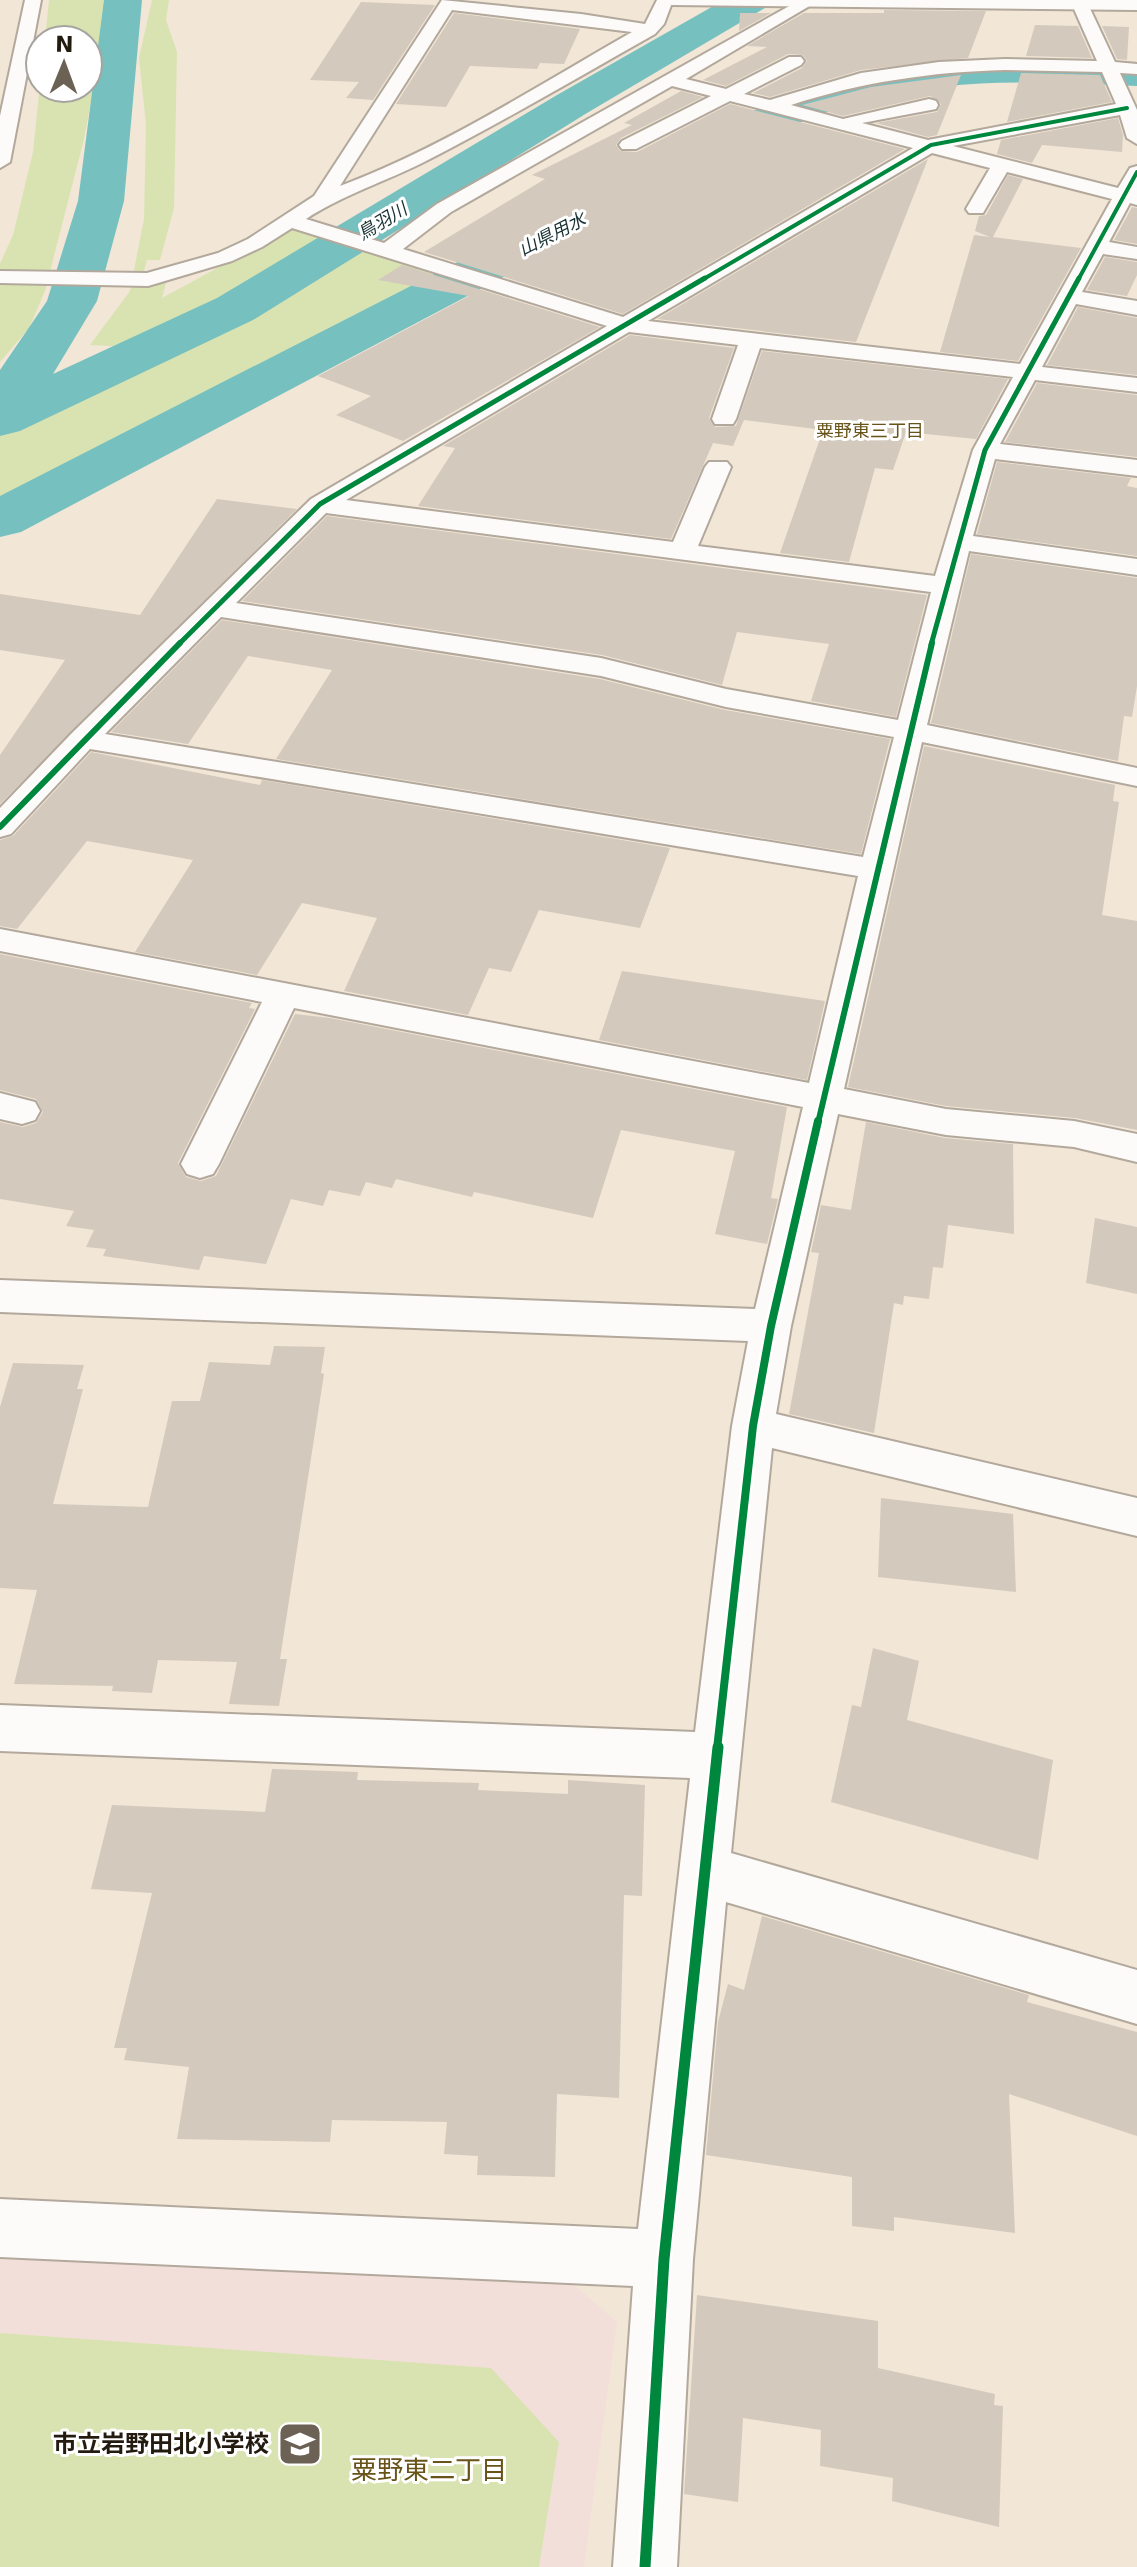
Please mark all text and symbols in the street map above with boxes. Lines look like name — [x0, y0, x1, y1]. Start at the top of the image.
north arrow — [24, 24, 104, 104]
text: N — [55, 32, 74, 57]
water label: 鳥羽川 — [353, 197, 412, 244]
water label: 山県用水 — [515, 207, 591, 260]
district label: 粟野東三丁目 — [816, 420, 924, 441]
school or university icon: 市立岩野田北小学校 — [276, 2420, 324, 2468]
place label: 市立岩野田北小学校 — [53, 2430, 269, 2458]
district label: 粟野東二丁目 — [351, 2455, 507, 2485]

